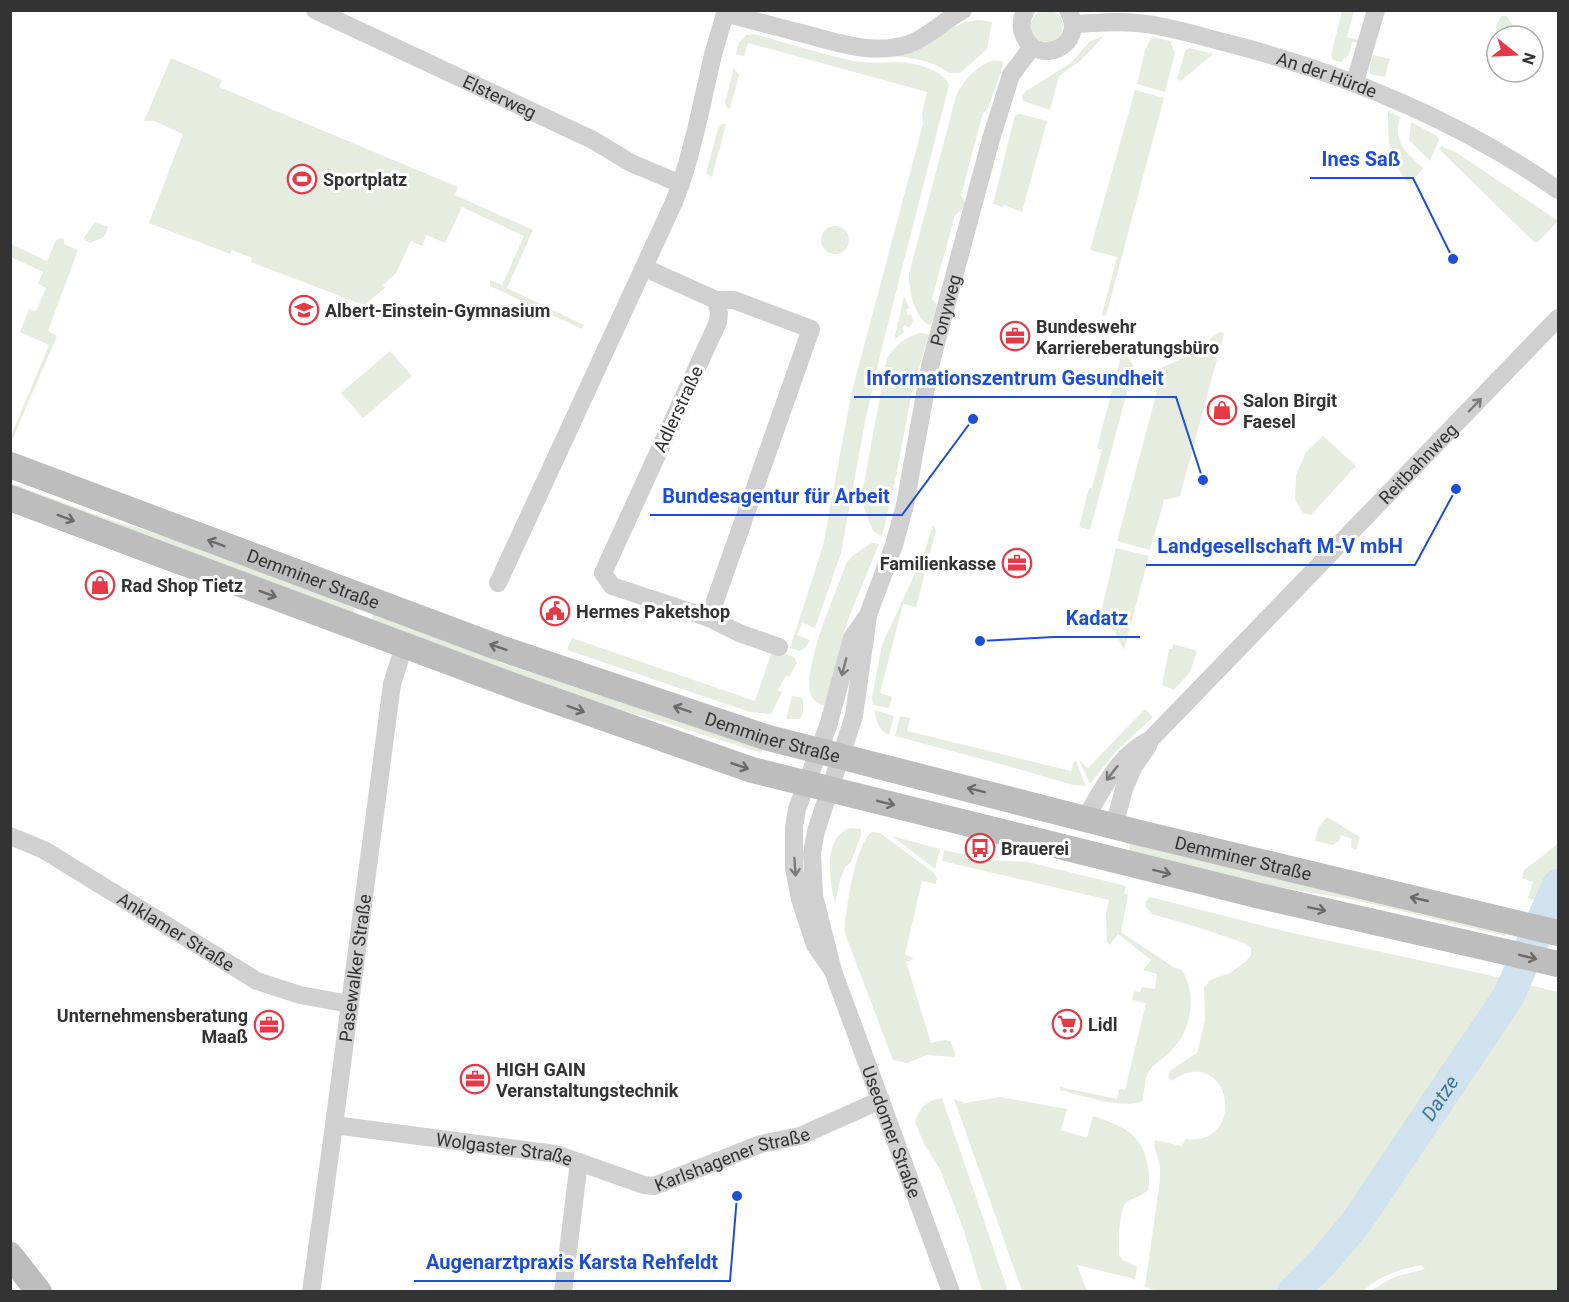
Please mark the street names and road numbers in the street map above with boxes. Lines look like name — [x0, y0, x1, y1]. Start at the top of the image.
street label: An der Hürde — [1274, 47, 1380, 102]
street label: Elsterweg — [460, 70, 540, 123]
street label: Ponyweg — [925, 272, 965, 348]
street label: Adlerstraße — [649, 362, 707, 456]
street label: Reitbahnweg — [1374, 419, 1461, 508]
street label: Demminer Straße — [244, 544, 383, 613]
street label: Demminer Straße — [702, 707, 842, 766]
street label: Demminer Straße — [1173, 831, 1314, 884]
street label: Anklamer Straße — [114, 887, 239, 975]
street label: Pasewalker Straße — [335, 893, 375, 1043]
street label: Usedomer Straße — [858, 1063, 926, 1201]
street label: Karlshagener Straße — [651, 1123, 813, 1195]
street label: Wolgaster Straße — [435, 1128, 576, 1170]

